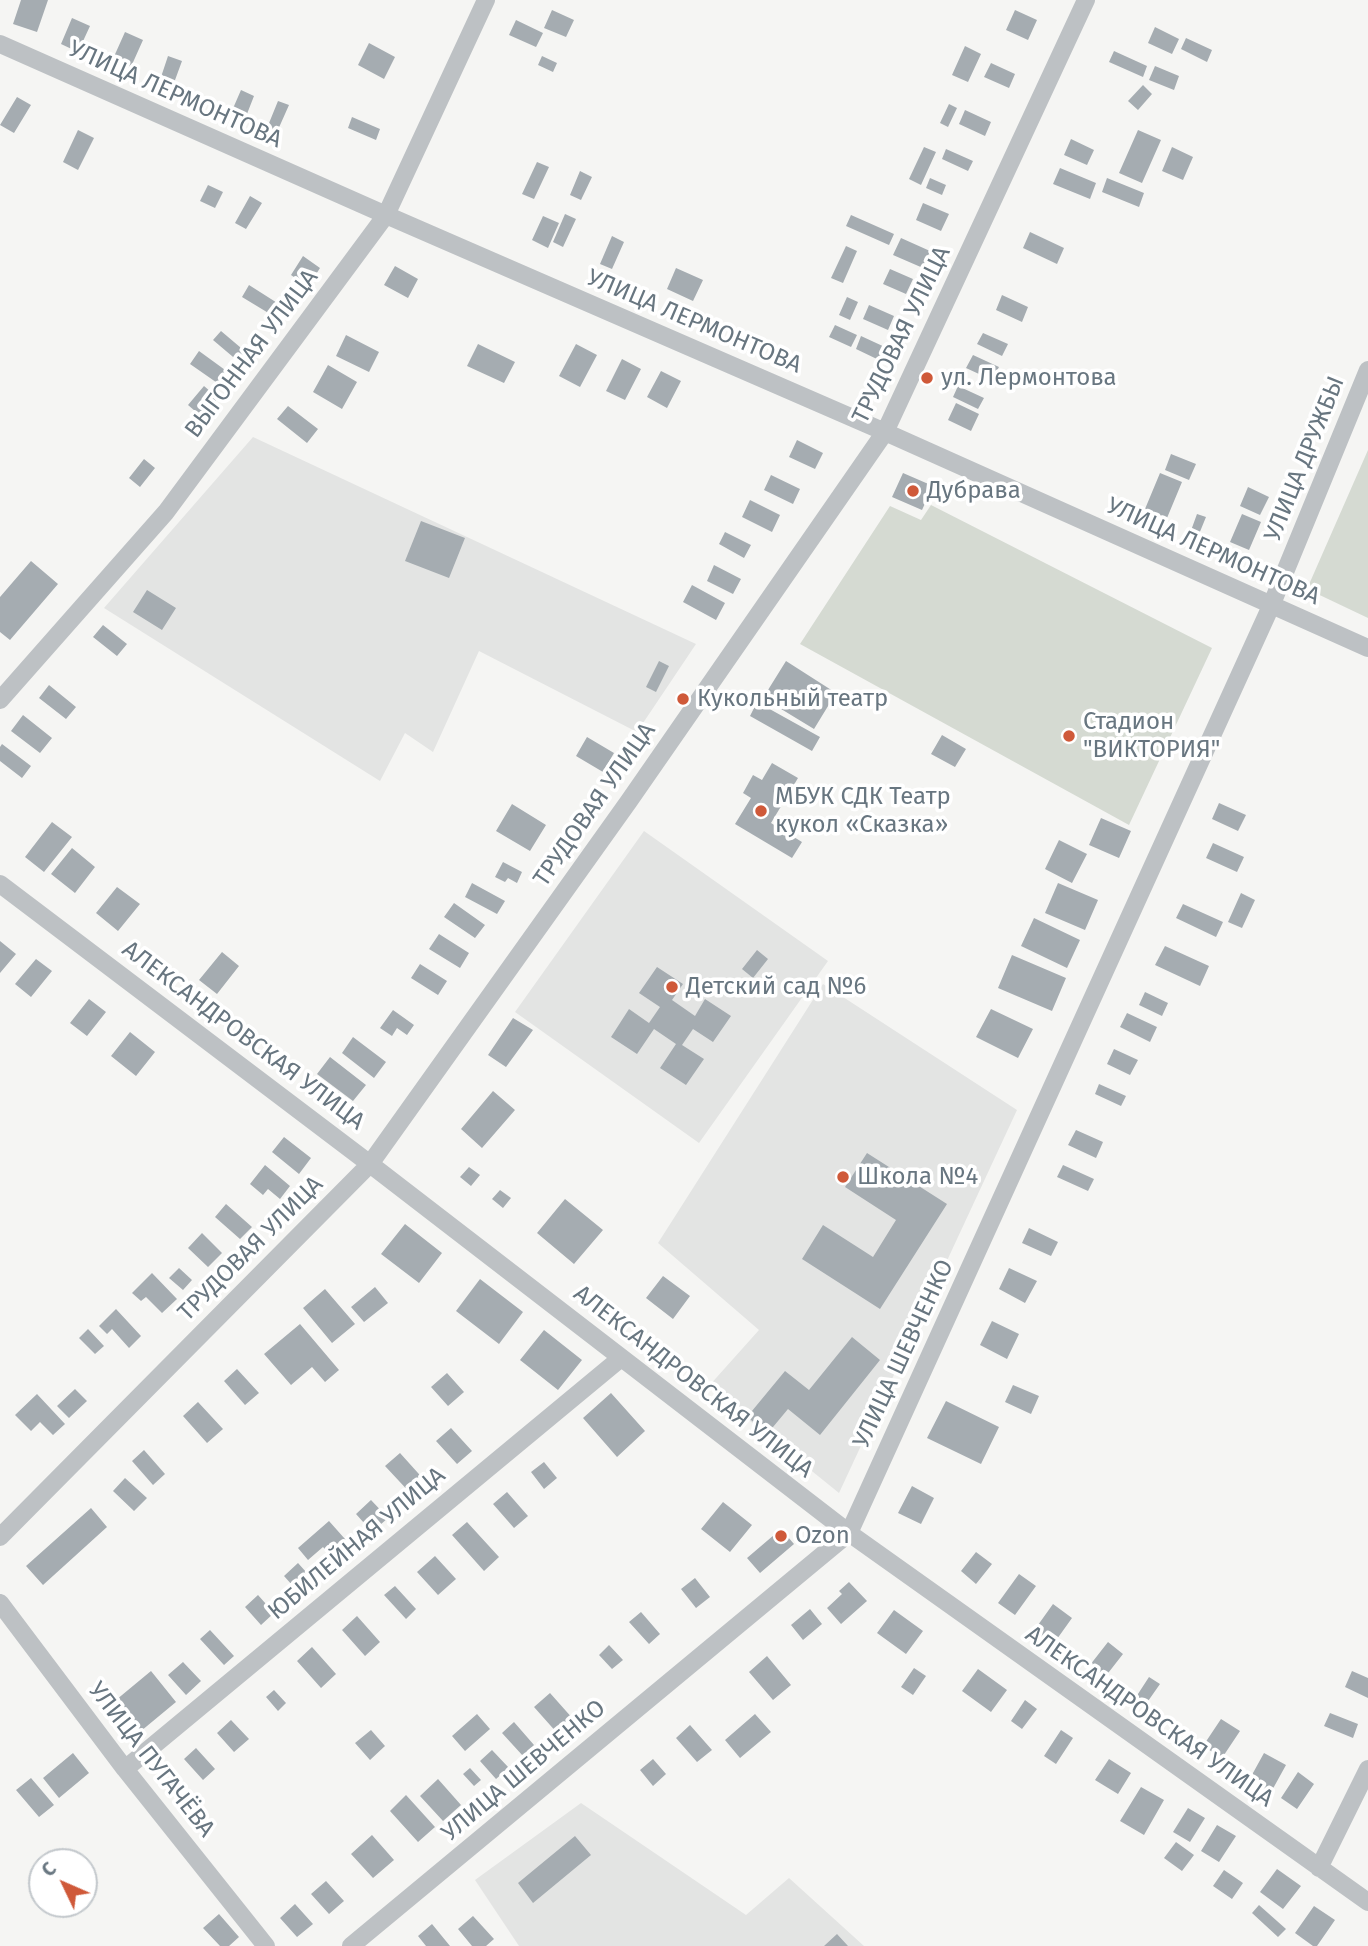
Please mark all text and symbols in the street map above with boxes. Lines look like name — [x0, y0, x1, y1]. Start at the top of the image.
street label: УЛИЦА ЛЕРМОНТОВА — [64, 35, 286, 155]
street label: ТРУДОВАЯ УЛИЦА — [847, 242, 957, 428]
street label: ВЫГОННАЯ УЛИЦА — [179, 264, 325, 444]
street label: УЛИЦА ЛЕРМОНТОВА — [582, 264, 806, 380]
place label: ул. Лермонтова — [941, 364, 1117, 392]
marker: ул. Лермонтова — [919, 370, 935, 386]
street label: УЛИЦА ДРУЖБЫ — [1259, 372, 1351, 546]
place label: Дубрава — [927, 477, 1021, 505]
marker: Дубрава — [905, 483, 921, 499]
street label: УЛИЦА ЛЕРМОНТОВА — [1102, 492, 1324, 612]
place label: Кукольный театр — [697, 685, 888, 713]
marker: Кукольный театр — [675, 691, 691, 707]
place label: Стадион "ВИКТОРИЯ" — [1083, 708, 1220, 764]
street label: ТРУДОВАЯ УЛИЦА — [528, 718, 662, 892]
marker: Стадион "ВИКТОРИЯ" — [1061, 728, 1077, 744]
place label: МБУК СДК Театр кукол «Сказка» — [775, 783, 951, 839]
marker: МБУК СДК Театр кукол «Сказка» — [753, 803, 769, 819]
street label: АЛЕКСАНДРОВСКАЯ УЛИЦА — [116, 935, 370, 1137]
place label: Детский сад №6 — [686, 973, 866, 1001]
marker: Детский сад №6 — [664, 979, 680, 995]
place label: Школа №4 — [857, 1163, 978, 1191]
marker: Школа №4 — [835, 1169, 851, 1185]
street label: ТРУДОВАЯ УЛИЦА — [173, 1171, 329, 1327]
street label: УЛИЦА ШЕВЧЕНКО — [848, 1255, 960, 1453]
street label: АЛЕКСАНДРОВСКАЯ УЛИЦА — [567, 1280, 819, 1484]
street label: ЮБИЛЕЙНАЯ УЛИЦА — [263, 1462, 451, 1626]
place label: Ozon — [795, 1522, 850, 1550]
marker: Ozon — [773, 1528, 789, 1544]
street label: АЛЕКСАНДРОВСКАЯ УЛИЦА — [1019, 1620, 1279, 1814]
street label: УЛИЦА ПУГАЧЁВА — [82, 1677, 220, 1843]
street label: УЛИЦА ШЕВЧЕНКО — [436, 1694, 612, 1848]
north arrow — [28, 1848, 98, 1918]
text: С — [37, 1858, 61, 1881]

